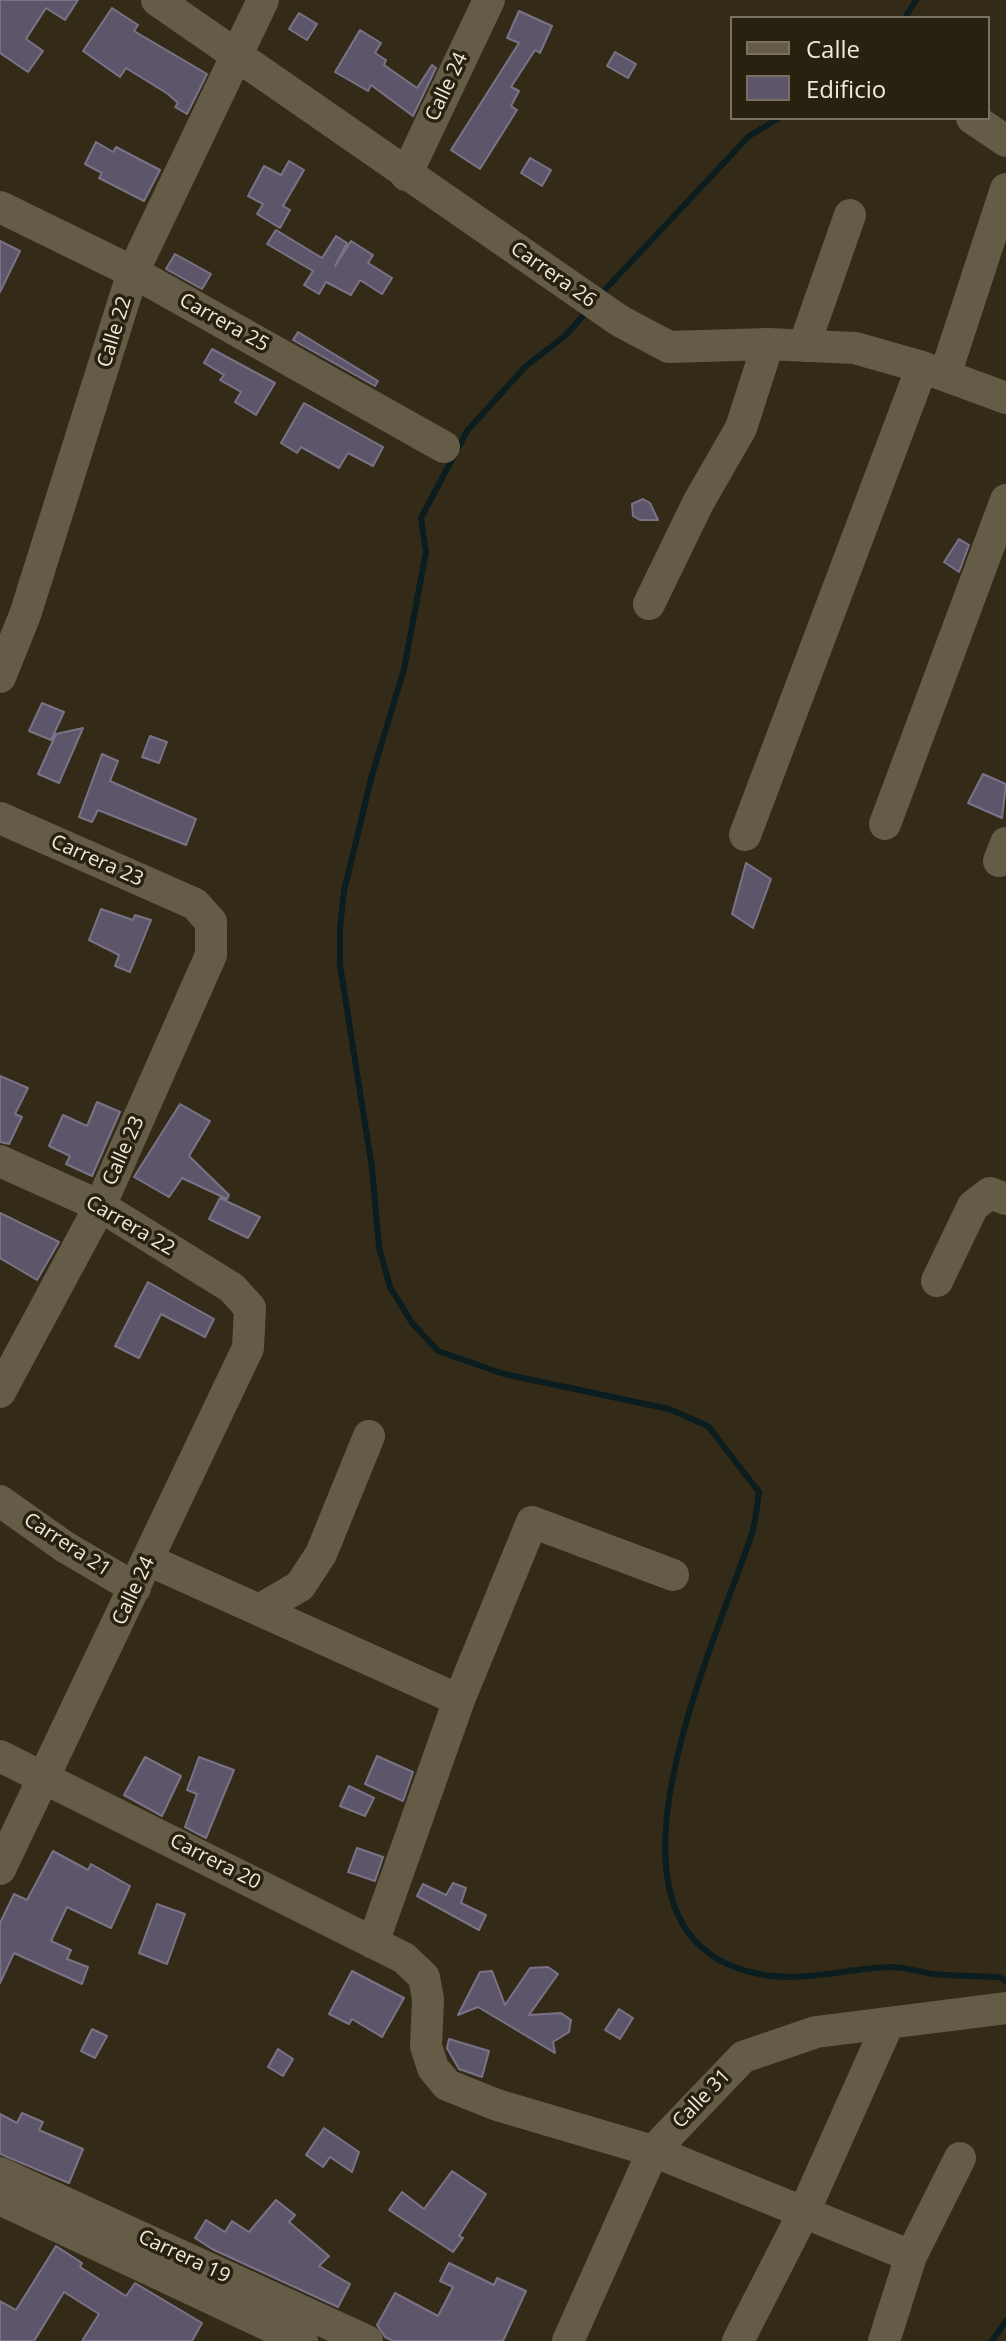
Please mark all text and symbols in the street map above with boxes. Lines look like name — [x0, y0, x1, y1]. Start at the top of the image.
legend — [730, 16, 990, 120]
text: Calle — [806, 32, 860, 65]
street label: Calle 24 — [421, 49, 473, 125]
text: Edificio — [806, 72, 886, 105]
street label: Carrera 26 — [506, 237, 600, 313]
street label: Carrera 25 — [175, 289, 273, 357]
street label: Calle 22 — [93, 294, 137, 370]
street label: Carrera 23 — [47, 830, 147, 892]
street label: Calle 23 — [98, 1113, 150, 1189]
street label: Carrera 22 — [81, 1191, 179, 1261]
street label: Carrera 21 — [19, 1508, 115, 1582]
street label: Calle 24 — [108, 1553, 160, 1629]
street label: Carrera 20 — [166, 1829, 264, 1895]
street label: Calle 31 — [668, 2064, 736, 2134]
street label: Carrera 19 — [134, 2225, 234, 2289]

